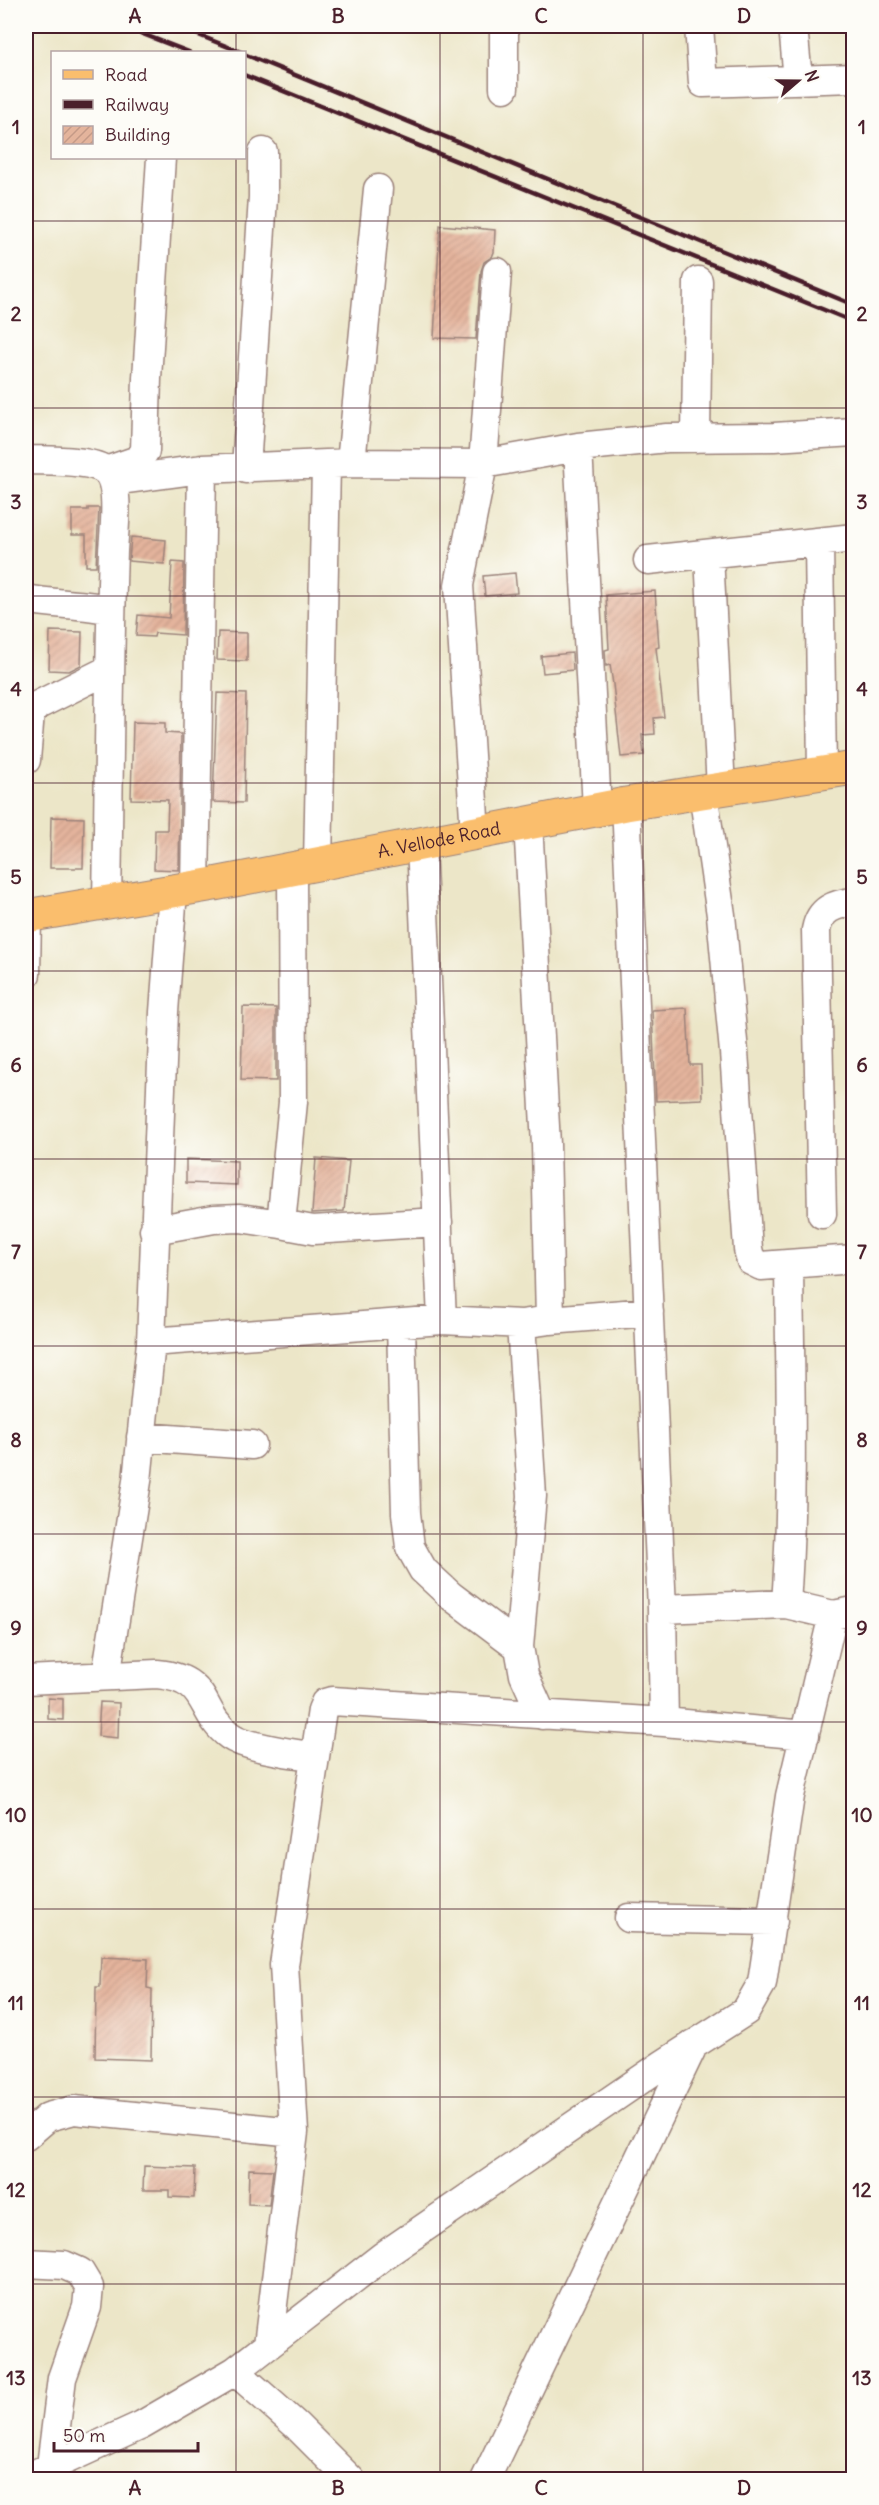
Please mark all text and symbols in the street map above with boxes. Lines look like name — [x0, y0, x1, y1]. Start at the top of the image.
text: A — [129, 3, 142, 28]
text: B — [331, 3, 345, 28]
text: C — [534, 3, 548, 28]
text: D — [737, 3, 751, 28]
legend — [51, 51, 246, 159]
north arrow — [768, 51, 828, 111]
text: Road — [105, 63, 148, 86]
text: N — [801, 67, 823, 84]
text: Railway — [105, 93, 169, 116]
text: 1 — [12, 114, 20, 139]
text: 1 — [858, 114, 866, 139]
text: Building — [105, 123, 170, 146]
text: 2 — [11, 301, 22, 326]
text: 2 — [857, 301, 868, 326]
text: 3 — [10, 489, 22, 514]
text: 3 — [856, 489, 868, 514]
text: 4 — [10, 676, 22, 701]
text: 4 — [856, 676, 868, 701]
street label: A. Vellode Road — [376, 817, 503, 863]
text: 5 — [10, 864, 22, 889]
text: 5 — [856, 864, 868, 889]
text: 6 — [10, 1052, 22, 1077]
text: 6 — [856, 1052, 868, 1077]
text: 7 — [11, 1239, 21, 1264]
text: 7 — [857, 1239, 867, 1264]
text: 8 — [10, 1427, 22, 1452]
text: 8 — [856, 1427, 868, 1452]
text: 9 — [10, 1615, 22, 1640]
text: 9 — [856, 1615, 868, 1640]
text: 10 — [5, 1802, 27, 1827]
text: 10 — [851, 1802, 873, 1827]
text: 11 — [8, 1990, 24, 2015]
text: 11 — [854, 1990, 870, 2015]
text: 12 — [7, 2177, 25, 2202]
text: 12 — [853, 2177, 871, 2202]
text: 13 — [6, 2365, 26, 2390]
text: 13 — [852, 2365, 872, 2390]
scale bar — [54, 2415, 198, 2453]
text: 50 m — [63, 2424, 105, 2447]
text: A — [129, 2475, 142, 2500]
text: B — [331, 2475, 345, 2500]
text: C — [534, 2475, 548, 2500]
text: D — [737, 2475, 751, 2500]

